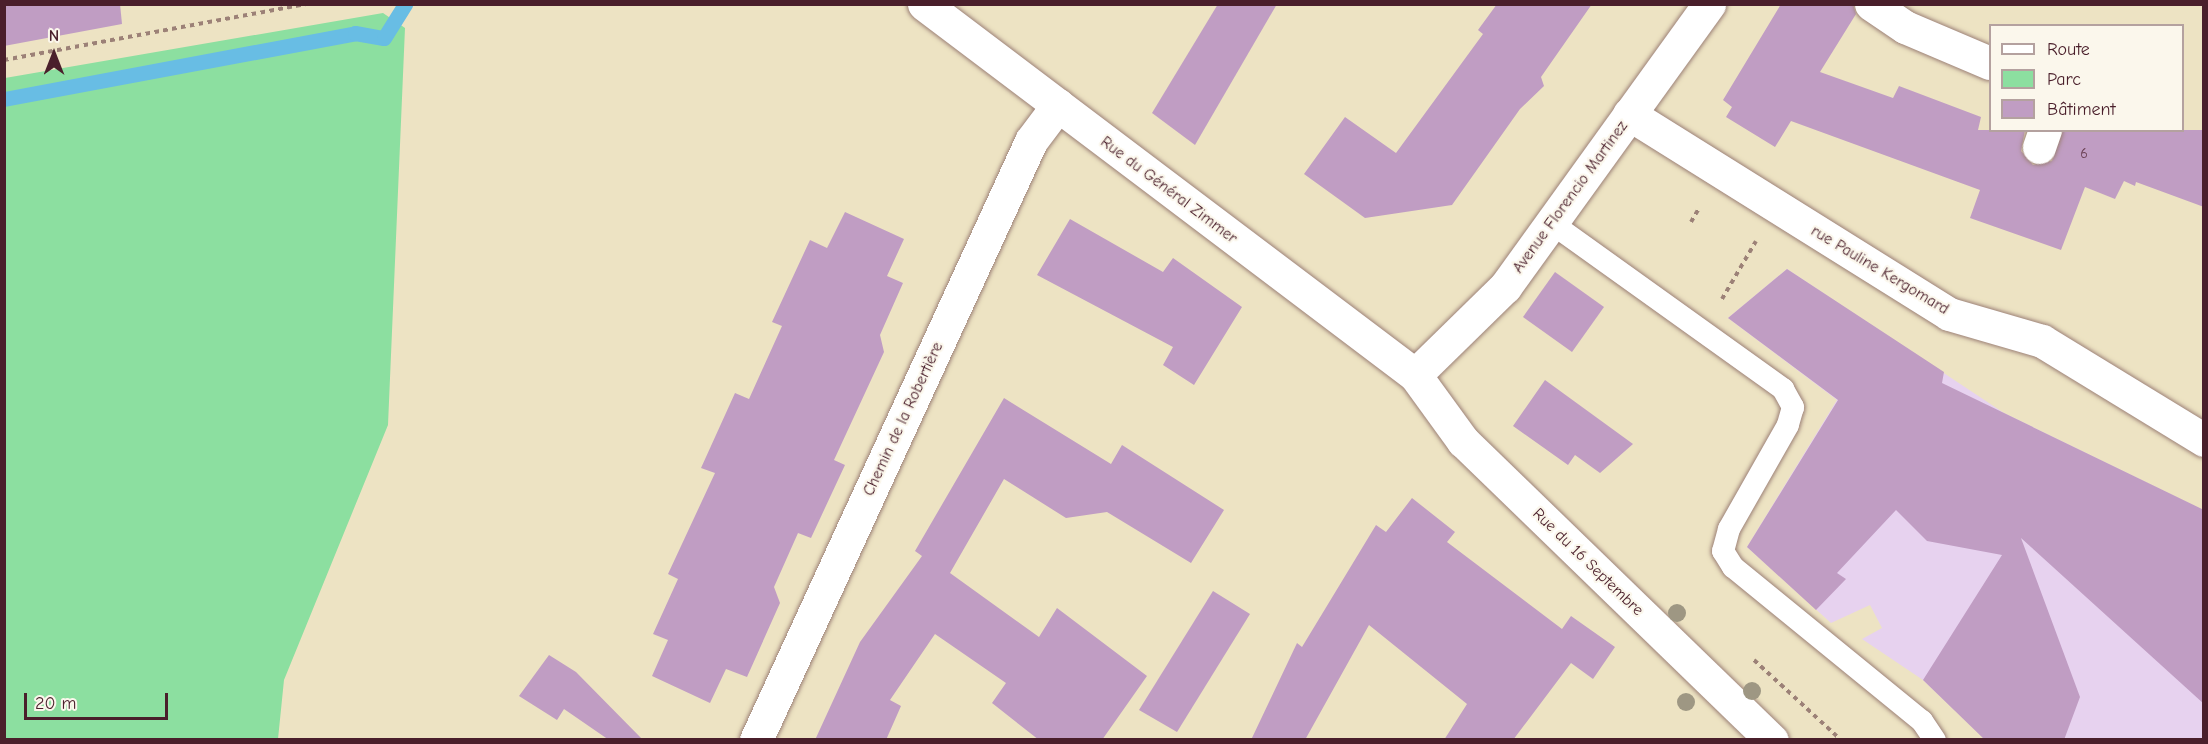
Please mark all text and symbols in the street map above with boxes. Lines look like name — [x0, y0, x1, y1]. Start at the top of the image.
north arrow — [24, 24, 84, 84]
legend — [1989, 24, 2184, 132]
text: N — [49, 27, 59, 45]
text: Route — [2047, 39, 2090, 60]
text: Parc — [2047, 69, 2081, 90]
text: Bâtiment — [2047, 99, 2116, 120]
street label: Avenue Florencio Martinez — [1508, 117, 1632, 277]
street label: Rue du Général Zimmer — [1097, 132, 1241, 248]
house number: 6 — [2080, 146, 2088, 162]
street label: rue Pauline Kergomard — [1808, 221, 1952, 319]
street label: Chemin de la Robertière — [859, 339, 947, 499]
street label: Rue du 16 Septembre — [1529, 504, 1647, 620]
scale bar — [27, 681, 171, 719]
text: 20 m — [35, 693, 76, 714]

